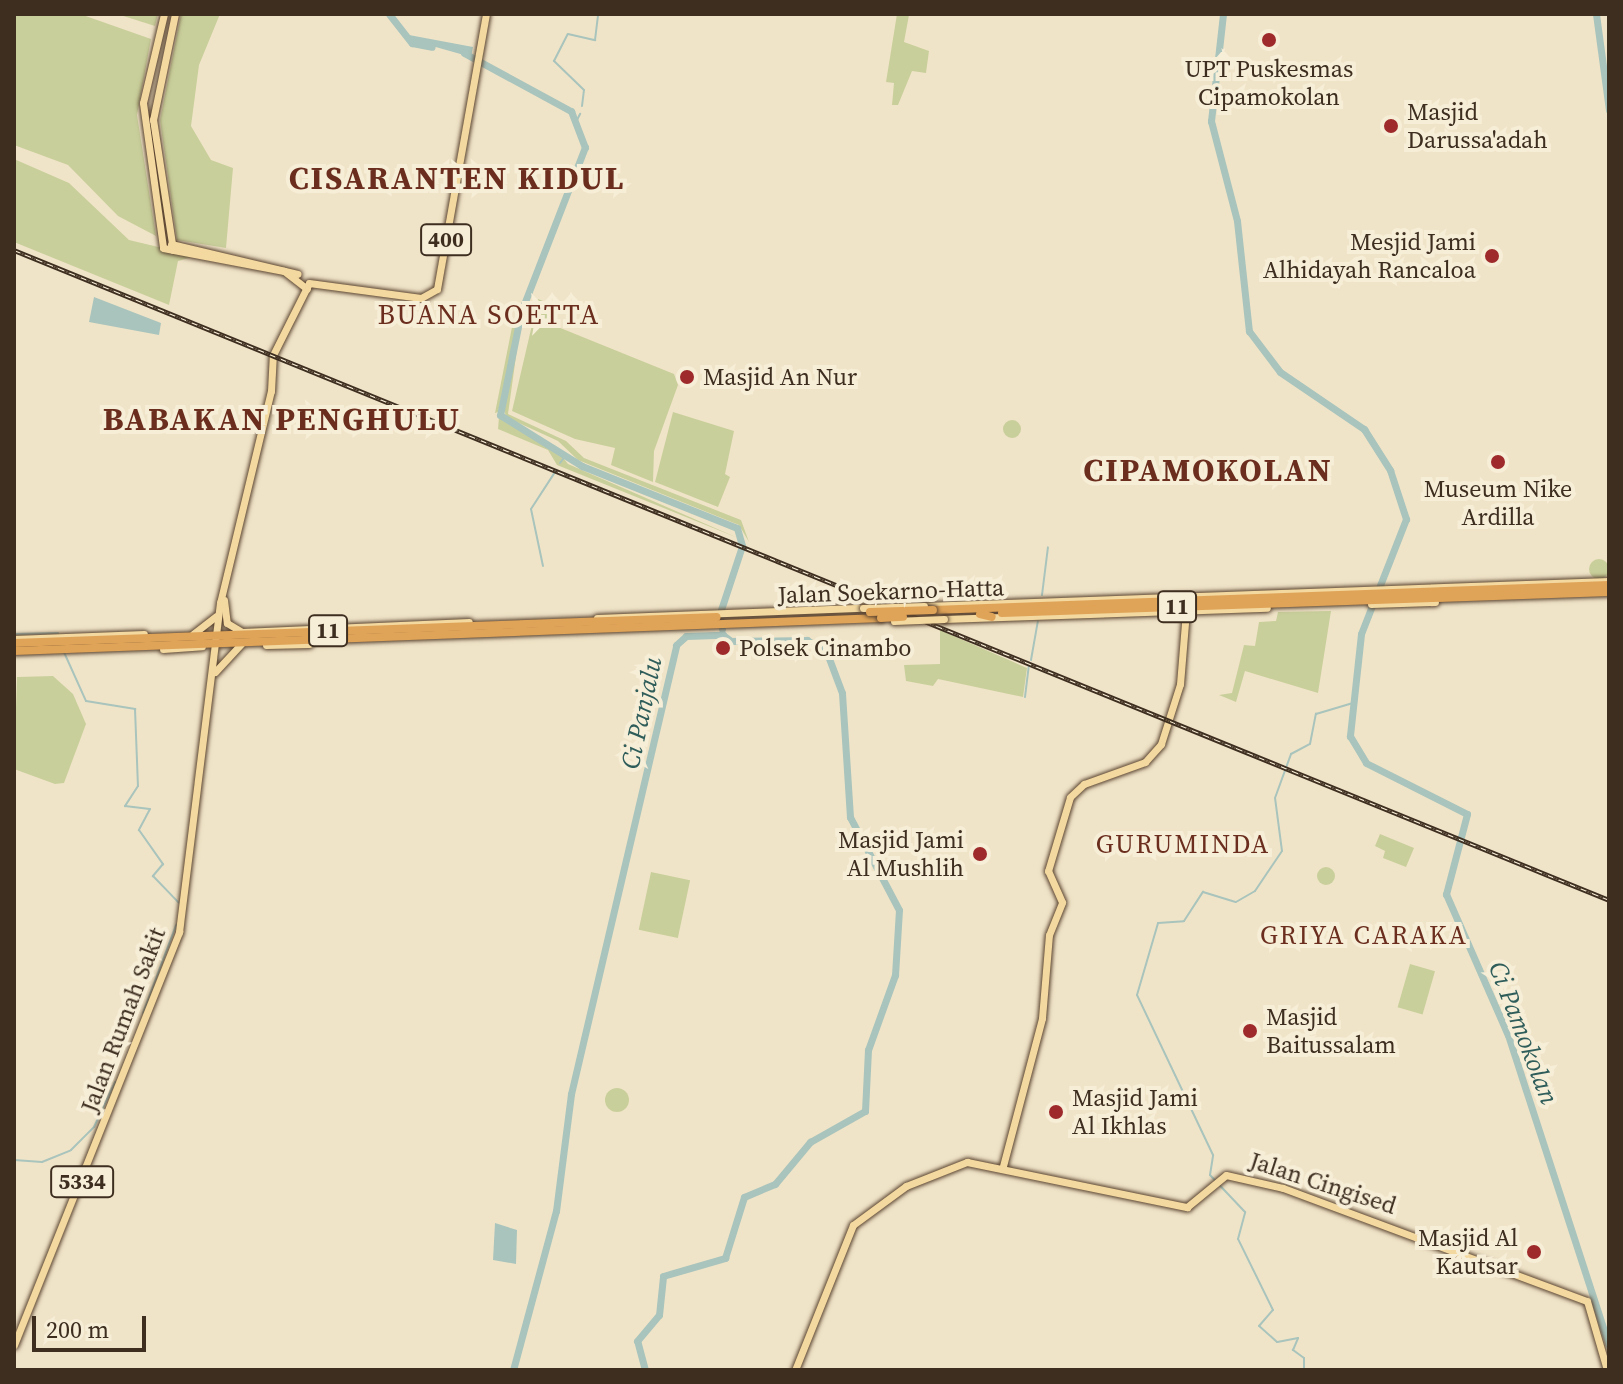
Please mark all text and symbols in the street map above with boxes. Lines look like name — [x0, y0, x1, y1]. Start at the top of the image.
marker: UPT Puskesmas Cipamokolan — [1258, 29, 1280, 51]
place label: UPT Puskesmas Cipamokolan — [1184, 55, 1354, 111]
place label: Masjid Darussa'adah — [1407, 98, 1548, 154]
marker: Masjid Darussa'adah — [1382, 117, 1400, 135]
district label: CISARANTEN KIDUL — [289, 159, 625, 197]
road number: 400 — [420, 222, 472, 258]
place label: Mesjid Jami Alhidayah Rancaloa — [1263, 228, 1476, 284]
marker: Mesjid Jami Alhidayah Rancaloa — [1483, 247, 1501, 265]
district label: BUANA SOETTA — [378, 297, 600, 331]
place label: Masjid An Nur — [703, 363, 857, 391]
marker: Masjid An Nur — [678, 368, 696, 386]
district label: BABAKAN PENGHULU — [103, 400, 461, 438]
district label: CIPAMOKOLAN — [1083, 451, 1333, 489]
marker: Museum Nike Ardilla — [1489, 453, 1507, 471]
place label: Museum Nike Ardilla — [1424, 475, 1572, 531]
street label: Jalan Soekarno-Hatta — [777, 573, 1005, 609]
road number: 11 — [1157, 589, 1197, 625]
road number: 11 — [308, 613, 348, 649]
place label: Polsek Cinambo — [739, 634, 911, 662]
marker: Polsek Cinambo — [714, 639, 732, 657]
water label: Ci Panjalu — [615, 654, 669, 772]
place label: Masjid Jami Al Mushlih — [838, 826, 964, 882]
district label: GURUMINDA — [1096, 829, 1270, 861]
marker: Masjid Jami Al Mushlih — [971, 845, 989, 863]
district label: GRIYA CARAKA — [1260, 920, 1468, 952]
street label: Jalan Rumah Sakit — [75, 924, 171, 1116]
water label: Ci Pamokolan — [1481, 957, 1565, 1109]
place label: Masjid Baitussalam — [1266, 1003, 1396, 1059]
marker: Masjid Baitussalam — [1241, 1022, 1259, 1040]
place label: Masjid Jami Al Ikhlas — [1072, 1084, 1198, 1140]
marker: Masjid Jami Al Ikhlas — [1047, 1103, 1065, 1121]
street label: Jalan Cingised — [1246, 1146, 1400, 1220]
road number: 5334 — [50, 1164, 114, 1200]
place label: Masjid Al Kautsar — [1418, 1224, 1518, 1280]
marker: Masjid Al Kautsar — [1525, 1243, 1543, 1261]
scale bar — [36, 1300, 150, 1350]
text: 200 m — [46, 1313, 109, 1346]

